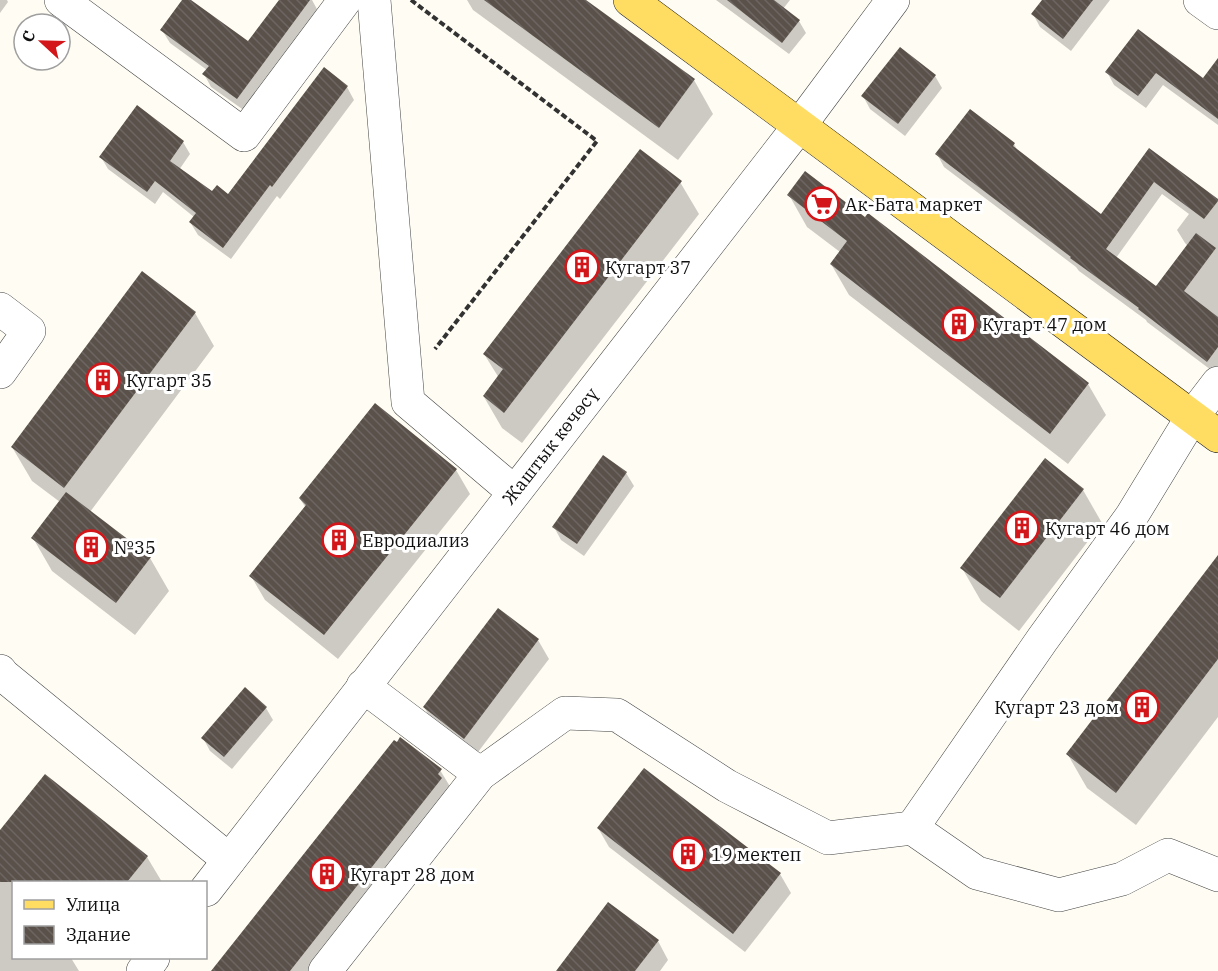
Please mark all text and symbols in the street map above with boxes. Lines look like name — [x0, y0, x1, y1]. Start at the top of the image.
north arrow — [12, 12, 72, 72]
text: С — [17, 28, 39, 45]
supermarket icon: Ак-Бата маркет — [804, 186, 840, 222]
place label: Ак-Бата маркет — [845, 193, 983, 216]
building icon: Кугарт 37 — [564, 249, 600, 285]
place label: Кугарт 37 — [605, 256, 691, 279]
building icon: Кугарт 47 дом — [941, 306, 977, 342]
place label: Кугарт 47 дом — [982, 313, 1107, 336]
building icon: Кугарт 35 — [85, 362, 121, 398]
place label: Кугарт 35 — [126, 369, 212, 392]
street label: Жаштык көчөсү — [497, 383, 603, 509]
building icon: Кугарт 46 дом — [1004, 510, 1040, 546]
place label: Кугарт 46 дом — [1045, 517, 1170, 540]
building icon: Евродиализ — [321, 522, 357, 558]
building icon: №35 — [73, 529, 109, 565]
place label: Евродиализ — [362, 529, 469, 552]
place label: №35 — [114, 536, 156, 559]
building icon: Кугарт 23 дом — [1124, 689, 1160, 725]
place label: Кугарт 23 дом — [994, 696, 1119, 719]
building icon: 19 мектеп — [670, 836, 706, 872]
place label: 19 мектеп — [711, 843, 801, 866]
building icon: Кугарт 28 дом — [309, 856, 345, 892]
place label: Кугарт 28 дом — [350, 863, 475, 886]
legend — [12, 881, 207, 959]
text: Улица — [66, 893, 121, 916]
text: Здание — [66, 923, 131, 946]

